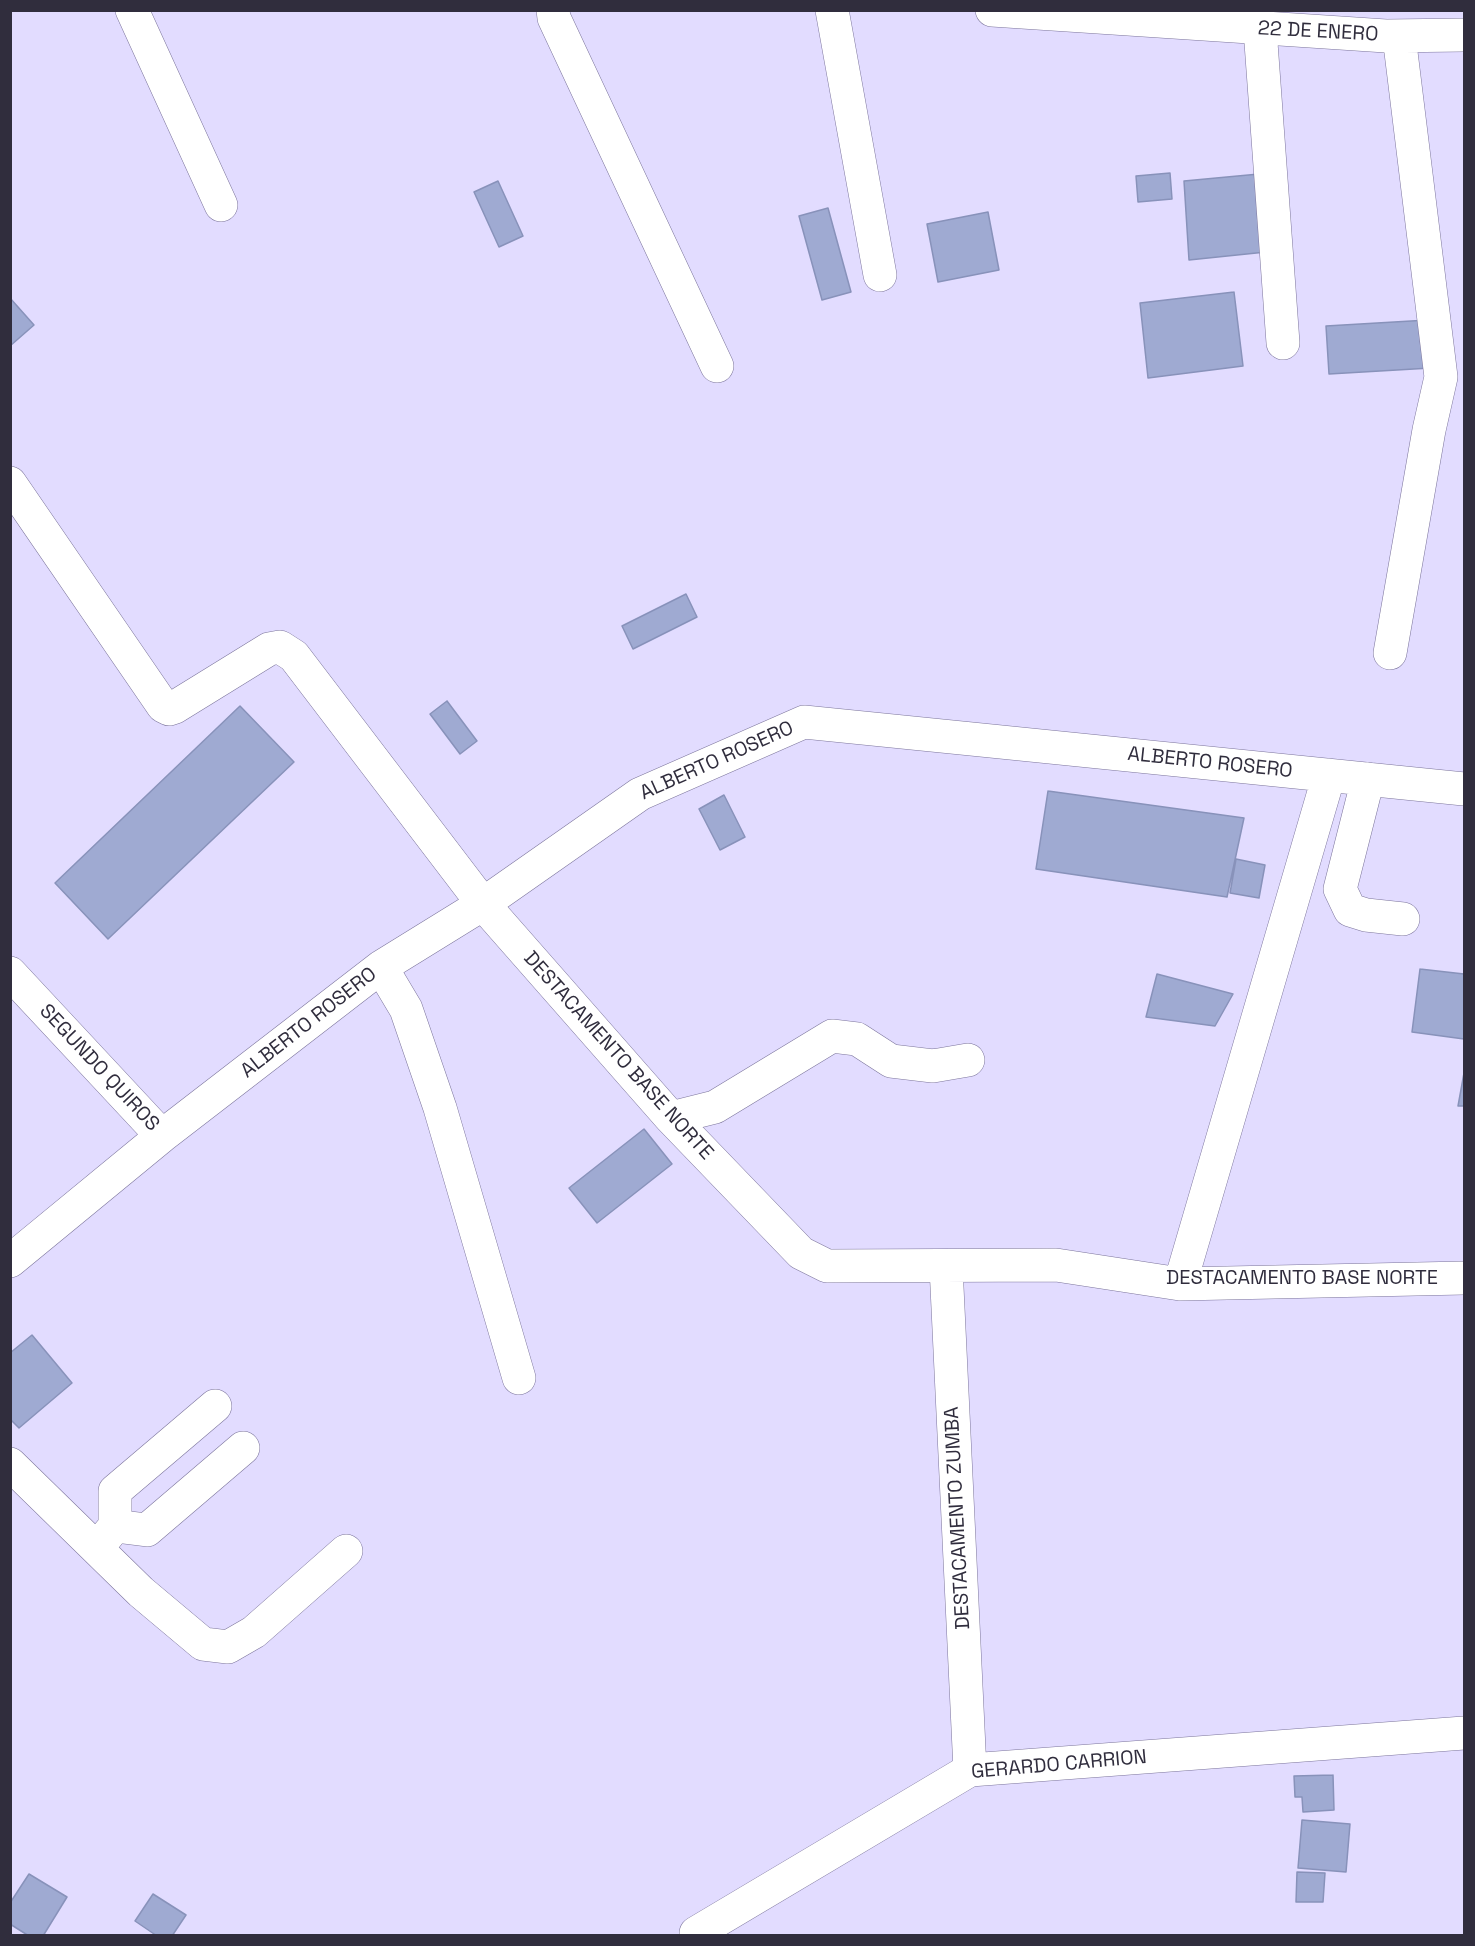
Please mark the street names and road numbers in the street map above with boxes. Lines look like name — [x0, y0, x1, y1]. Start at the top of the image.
street label: 22 DE ENERO — [1257, 17, 1379, 47]
street label: ALBERTO ROSERO — [636, 716, 798, 806]
street label: ALBERTO ROSERO — [1126, 742, 1294, 784]
street label: DESTACAMENTO BASE NORTE — [518, 947, 718, 1165]
street label: ALBERTO ROSERO — [236, 963, 382, 1083]
street label: SEGUNDO QUIROS — [34, 1000, 164, 1136]
street label: DESTACAMENTO BASE NORTE — [1166, 1267, 1438, 1291]
street label: DESTACAMENTO ZUMBA — [940, 1406, 976, 1630]
street label: GERARDO CARRION — [970, 1745, 1148, 1785]

